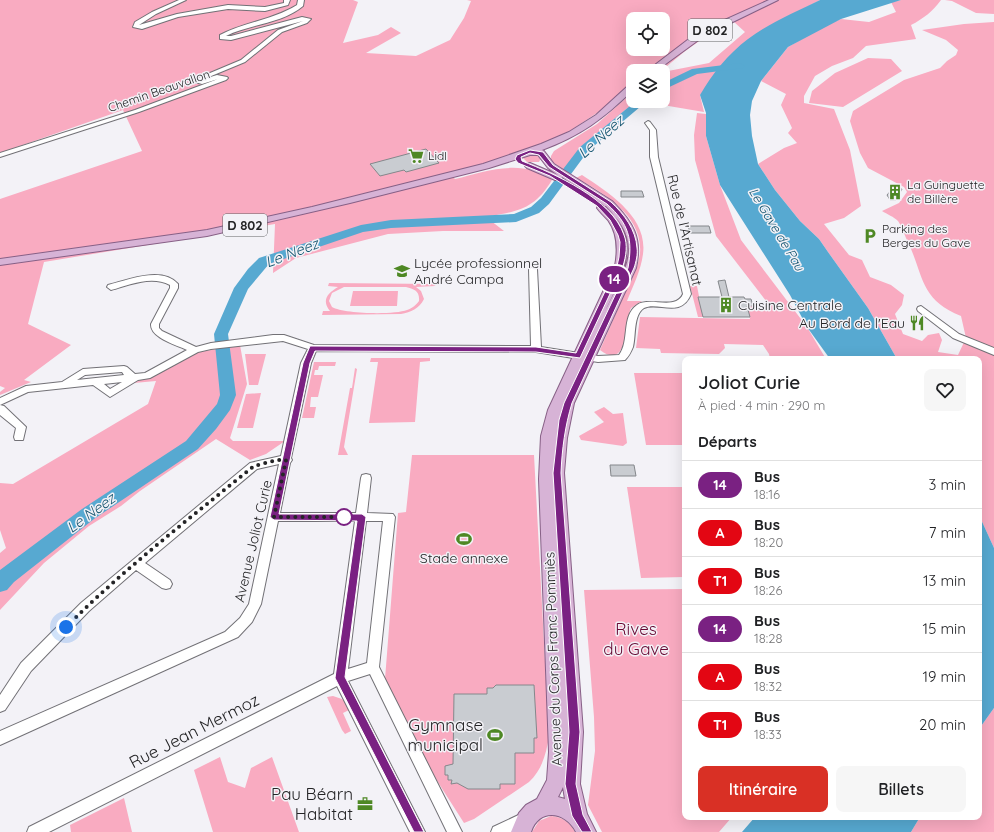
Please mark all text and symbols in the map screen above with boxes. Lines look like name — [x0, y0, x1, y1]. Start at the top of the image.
map controls — [626, 12, 670, 108]
button: locate — [626, 12, 670, 56]
road number: D 802 — [688, 19, 732, 41]
button: layers — [626, 64, 670, 108]
street label: Chemin Beauvallon — [106, 66, 212, 115]
water label: Le Neez — [574, 110, 629, 162]
supermarket icon: Lidl — [407, 147, 425, 165]
place label: Lidl — [428, 148, 447, 163]
street label: Rue de l'Artisanat — [663, 173, 707, 288]
place label: La Guinguette de Billère — [907, 177, 985, 206]
building icon: La Guinguette de Billère — [886, 183, 904, 201]
water label: Le Gave de Pau — [746, 185, 808, 274]
road number: D 802 — [223, 214, 267, 236]
place label: Parking des Berges du Gave — [882, 221, 970, 250]
parking icon: Parking des Berges du Gave — [861, 227, 879, 245]
water label: Le Neez — [262, 233, 323, 271]
place label: Lycée professionnel André Campa — [414, 254, 542, 288]
school or university icon: Lycée professionnel André Campa — [393, 262, 411, 280]
line badge: 14 — [596, 266, 632, 292]
text: 14 — [607, 270, 621, 288]
building icon: Cuisine Centrale — [717, 296, 735, 314]
place label: Cuisine Centrale — [738, 296, 842, 314]
place label: Au Bord de l'Eau — [799, 314, 905, 332]
restaurant icon: Au Bord de l'Eau — [908, 314, 926, 332]
button: heart — [924, 369, 966, 411]
text: Joliot Curie — [698, 370, 800, 394]
text: À pied · 4 min · 290 m — [698, 397, 825, 413]
text: Départs — [698, 432, 757, 451]
text: Bus — [754, 467, 780, 486]
text: 3 min — [928, 475, 966, 494]
text: 14 — [713, 476, 727, 494]
street label: Avenue Joliot Curie — [230, 478, 276, 604]
text: 18:16 — [754, 486, 780, 502]
water label: Le Neez — [63, 488, 120, 537]
unlabelled marker — [335, 508, 353, 526]
text: Bus — [754, 515, 780, 534]
text: 7 min — [929, 523, 966, 542]
text: A — [716, 524, 724, 542]
sports icon: Stade annexe — [455, 530, 473, 548]
text: 18:20 — [754, 534, 783, 550]
place label: Stade annexe — [420, 549, 508, 567]
street label: Avenue du Corps Franc Pommiès — [540, 552, 566, 766]
text: Bus — [754, 563, 780, 582]
text: 13 min — [923, 571, 966, 590]
text: T1 — [713, 572, 727, 590]
text: 18:26 — [754, 582, 782, 598]
text: Bus — [754, 611, 780, 630]
your location — [56, 617, 76, 637]
park label: Rives du Gave — [603, 618, 669, 659]
text: 15 min — [923, 619, 966, 638]
text: 14 — [713, 620, 727, 638]
text: 18:28 — [754, 630, 782, 646]
text: Bus — [754, 659, 780, 678]
text: 19 min — [922, 667, 966, 686]
text: A — [716, 668, 724, 686]
text: 18:32 — [754, 678, 782, 694]
street label: Rue Jean Mermoz — [125, 689, 262, 772]
text: Bus — [754, 707, 780, 726]
place label: Gymnase municipal — [407, 714, 483, 755]
text: 20 min — [919, 715, 966, 734]
text: T1 — [713, 716, 727, 734]
sports icon: Gymnase municipal — [486, 726, 504, 744]
text: 18:33 — [754, 726, 782, 742]
button: Itinéraire — [698, 766, 828, 812]
button: Billets — [836, 766, 966, 812]
place label: Pau Béarn Habitat — [271, 783, 353, 824]
office icon: Pau Béarn Habitat — [356, 795, 374, 813]

